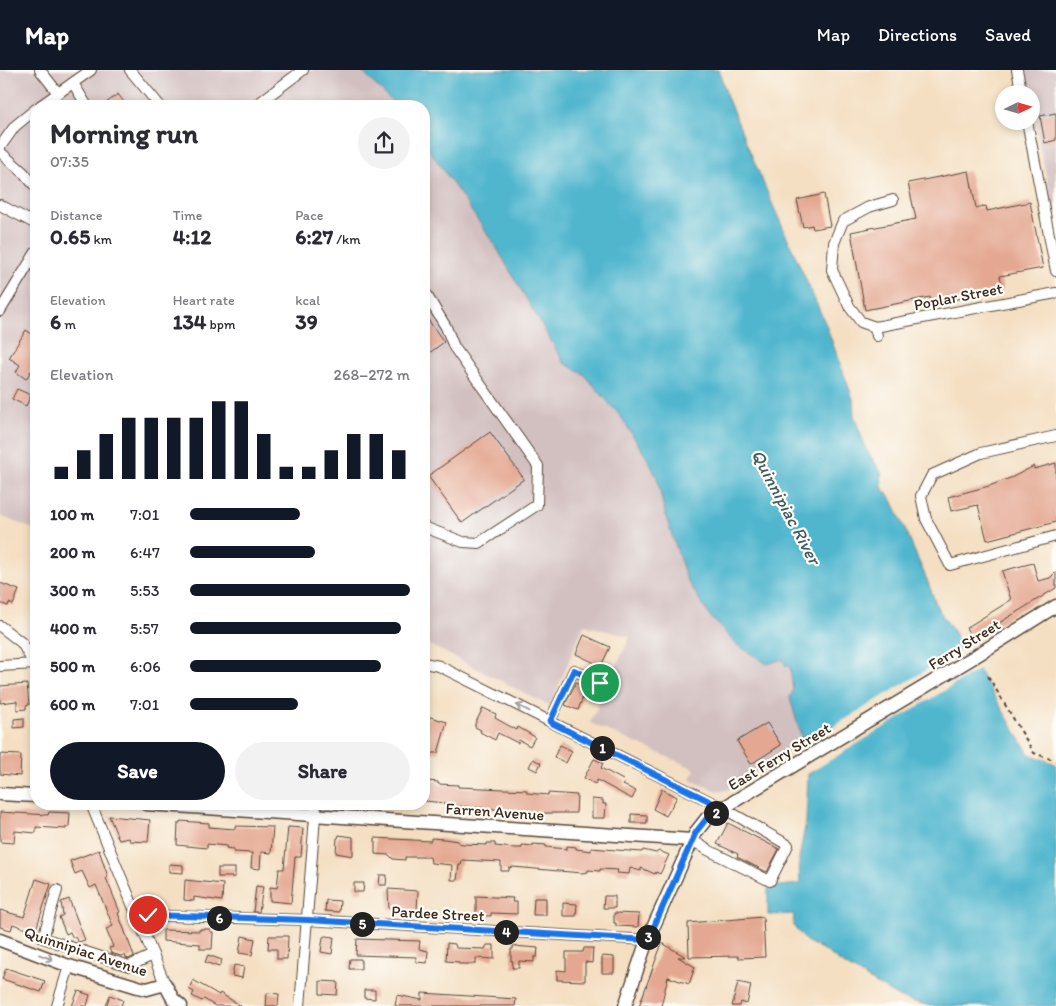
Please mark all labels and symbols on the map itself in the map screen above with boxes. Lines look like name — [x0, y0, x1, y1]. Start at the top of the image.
north arrow — [995, 85, 1040, 130]
street label: Poplar Street — [912, 279, 1004, 314]
water label: Quinnipiac River — [746, 446, 826, 570]
street label: Ferry Street — [925, 615, 1004, 674]
pin — [579, 662, 621, 704]
one-way arrow — [516, 703, 531, 712]
street label: East Ferry Street — [725, 718, 834, 794]
pin: 1 — [590, 736, 614, 760]
street label: Farren Avenue — [445, 799, 545, 824]
pin: 2 — [704, 800, 728, 826]
pin — [127, 894, 169, 936]
street label: Pardee Street — [391, 902, 485, 925]
pin: 6 — [206, 906, 232, 930]
pin: 5 — [350, 912, 374, 936]
pin: 4 — [494, 920, 518, 944]
street label: Quinnipiac Avenue — [22, 923, 150, 980]
pin: 3 — [636, 924, 660, 950]
one-way arrow — [37, 953, 53, 962]

